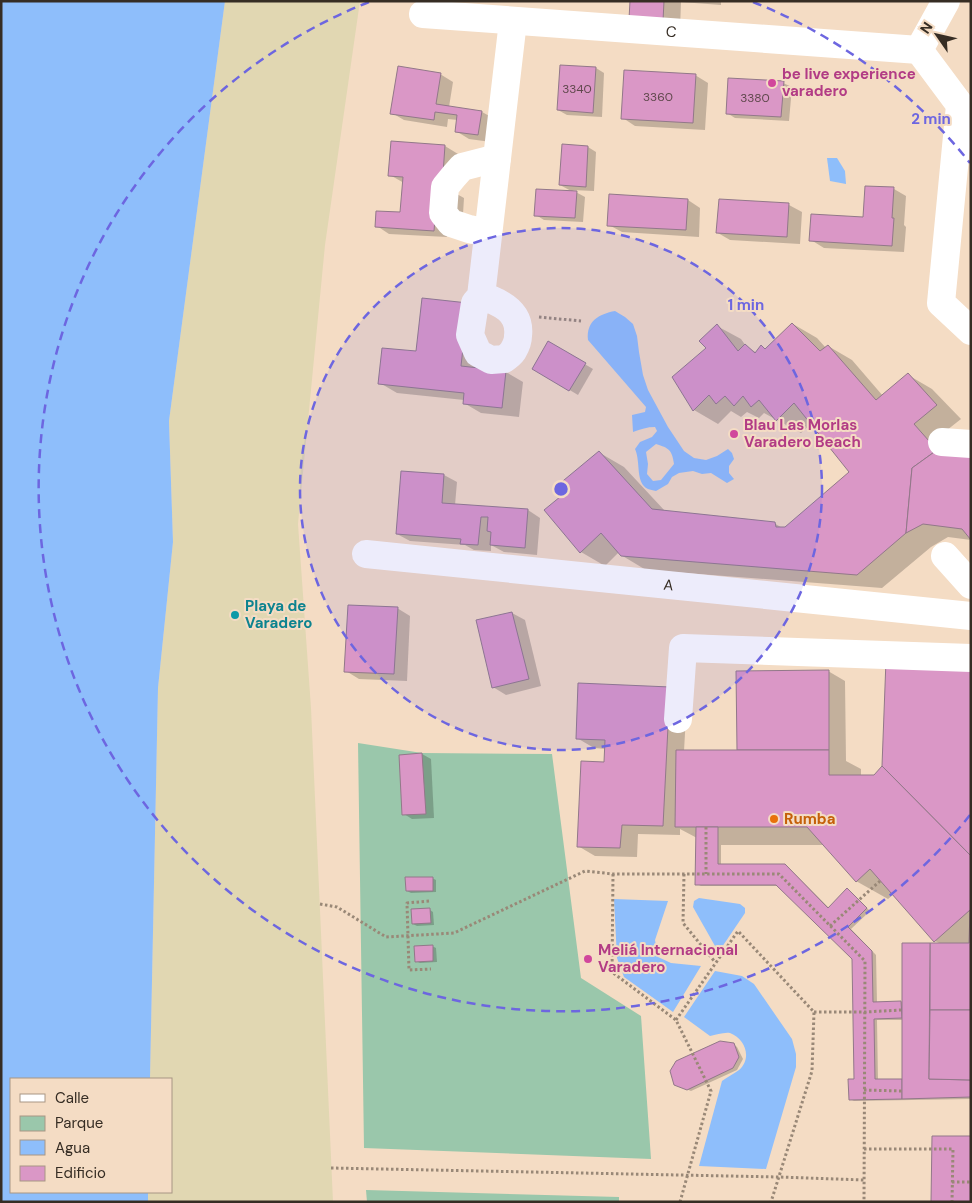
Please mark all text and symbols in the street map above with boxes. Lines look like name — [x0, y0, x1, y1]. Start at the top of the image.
north arrow — [912, 10, 962, 60]
text: N — [916, 18, 937, 37]
street label: C — [665, 22, 678, 42]
place label: be live experience varadero — [782, 64, 916, 101]
marker: be live experience varadero — [766, 77, 778, 89]
house number: 3340 — [562, 81, 592, 97]
house number: 3360 — [643, 89, 673, 105]
house number: 3380 — [740, 90, 770, 106]
text: 2 min — [911, 109, 951, 129]
text: 1 min — [728, 295, 764, 315]
place label: Blau Las Morlas Varadero Beach — [744, 415, 861, 452]
marker: Blau Las Morlas Varadero Beach — [728, 428, 740, 440]
centre of rings — [552, 480, 570, 498]
street label: A — [662, 575, 674, 595]
place label: Playa de Varadero — [245, 596, 312, 633]
marker: Playa de Varadero — [229, 609, 241, 621]
place label: Rumba — [784, 809, 835, 829]
marker: Rumba — [768, 813, 780, 825]
place label: Meliá Internacional Varadero — [598, 940, 738, 977]
marker: Meliá Internacional Varadero — [582, 953, 594, 965]
legend — [10, 1078, 172, 1193]
text: Calle — [55, 1088, 89, 1108]
text: Parque — [55, 1113, 103, 1133]
text: Agua — [55, 1138, 90, 1158]
text: Edificio — [55, 1163, 106, 1183]

